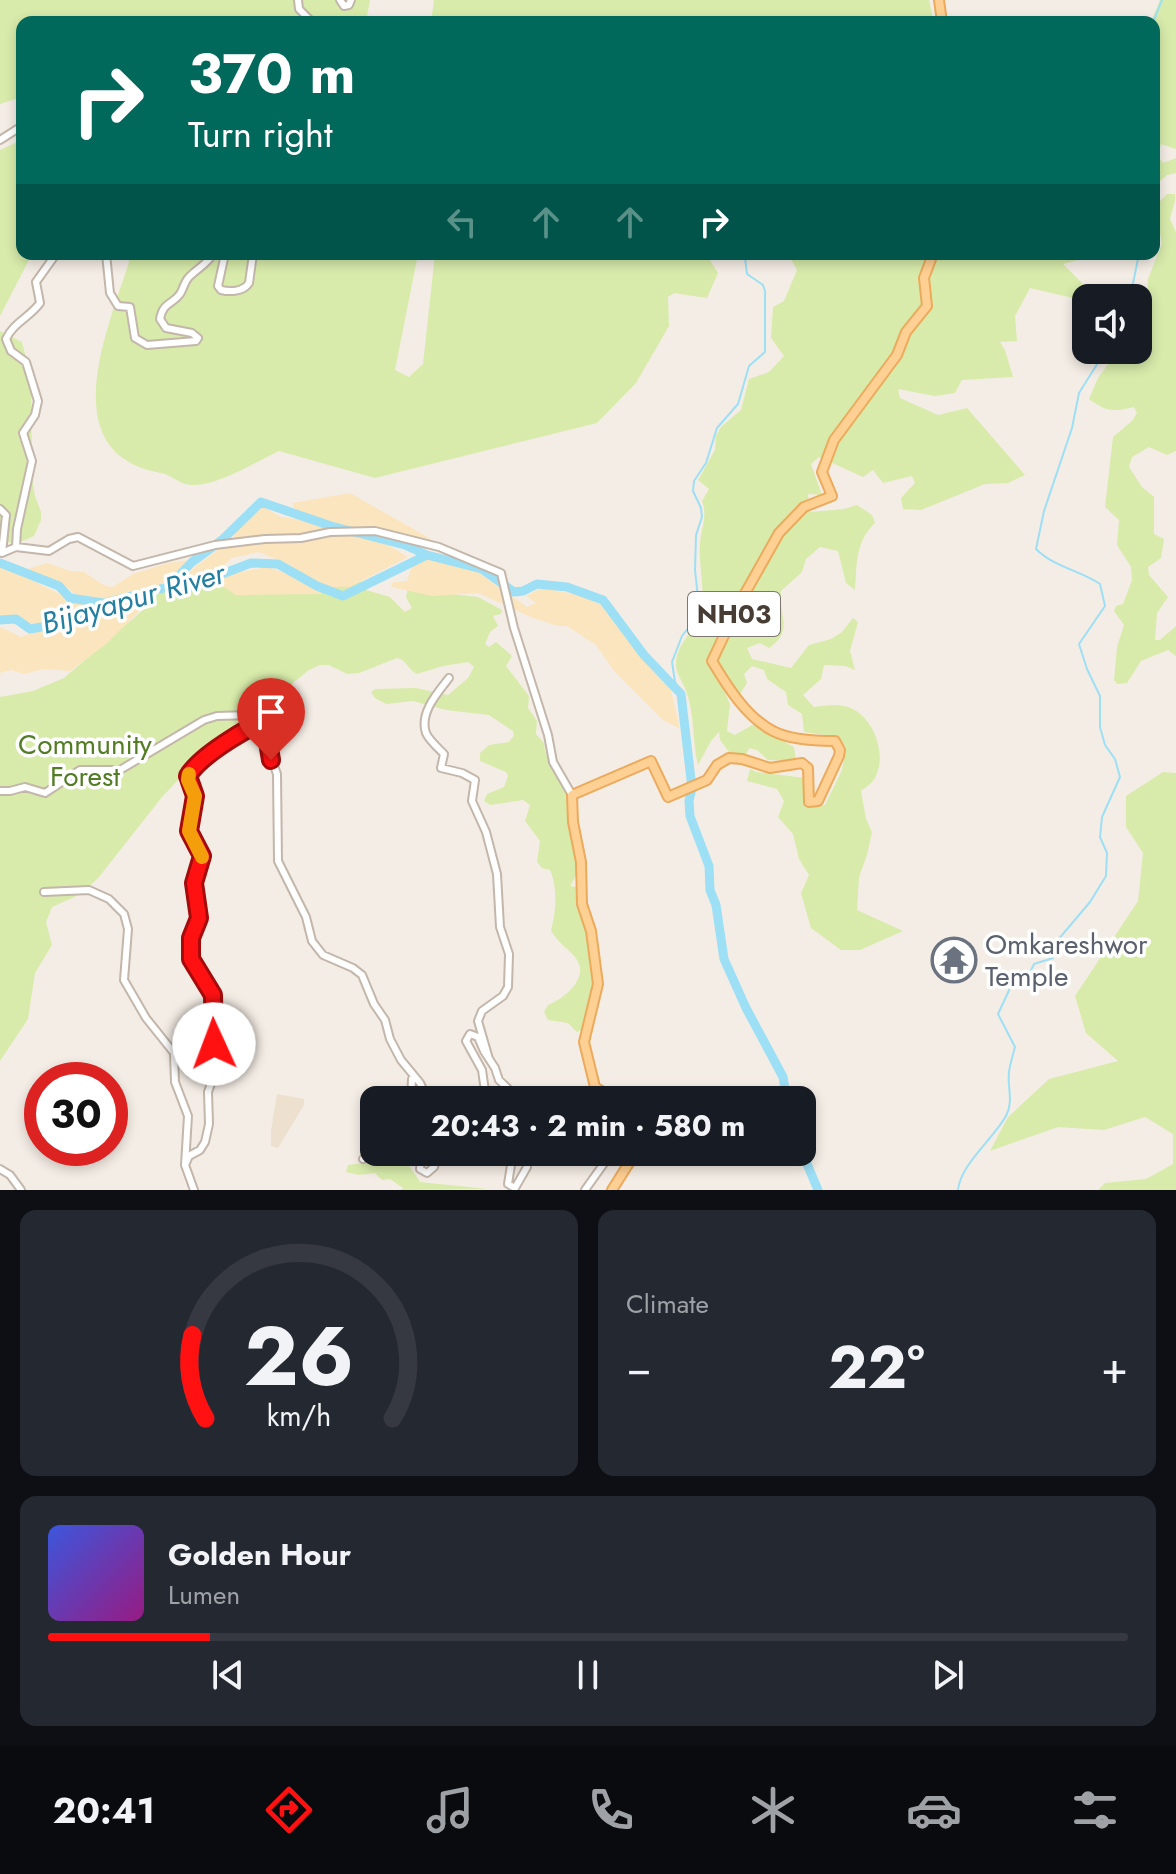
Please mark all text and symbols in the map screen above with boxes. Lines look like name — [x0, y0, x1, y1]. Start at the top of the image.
text: 370 m — [188, 33, 356, 114]
icon: right — [56, 48, 160, 152]
text: Turn right — [188, 108, 333, 160]
icon: left — [440, 200, 484, 244]
icon: ahead — [524, 200, 568, 244]
icon: ahead — [608, 200, 652, 244]
icon: right — [692, 200, 736, 244]
map controls — [1072, 284, 1152, 364]
button: sound — [1072, 284, 1152, 364]
water label: Bijayapur River — [36, 551, 232, 645]
road number: NH03 — [688, 592, 780, 636]
pin — [237, 678, 305, 760]
icon: arrive — [249, 690, 293, 734]
park label: Community Forest — [18, 724, 153, 797]
place label: Omkareshwor Temple — [985, 924, 1148, 997]
temple icon: Omkareshwor Temple — [930, 936, 978, 984]
position arrow — [172, 1002, 256, 1086]
speed limit sign: 30 — [24, 1062, 128, 1166]
text: 20:43 · 2 min · 580 m — [431, 1104, 745, 1147]
text: Climate — [626, 1285, 709, 1323]
text: 26 — [244, 1296, 354, 1416]
text: 22° — [828, 1324, 925, 1411]
text: − — [626, 1336, 652, 1400]
text: + — [1101, 1336, 1128, 1400]
text: km/h — [267, 1395, 331, 1437]
text: Golden Hour — [168, 1533, 351, 1576]
text: Lumen — [168, 1576, 240, 1614]
icon: previous — [206, 1653, 250, 1697]
icon: pause — [566, 1653, 610, 1697]
icon: next — [926, 1653, 970, 1697]
icon: directions — [261, 1782, 317, 1838]
icon: music — [422, 1782, 478, 1838]
icon: phone — [583, 1782, 639, 1838]
icon: climate — [745, 1782, 801, 1838]
icon: car — [906, 1782, 962, 1838]
icon: filters — [1067, 1782, 1123, 1838]
text: 20:41 — [53, 1784, 155, 1836]

